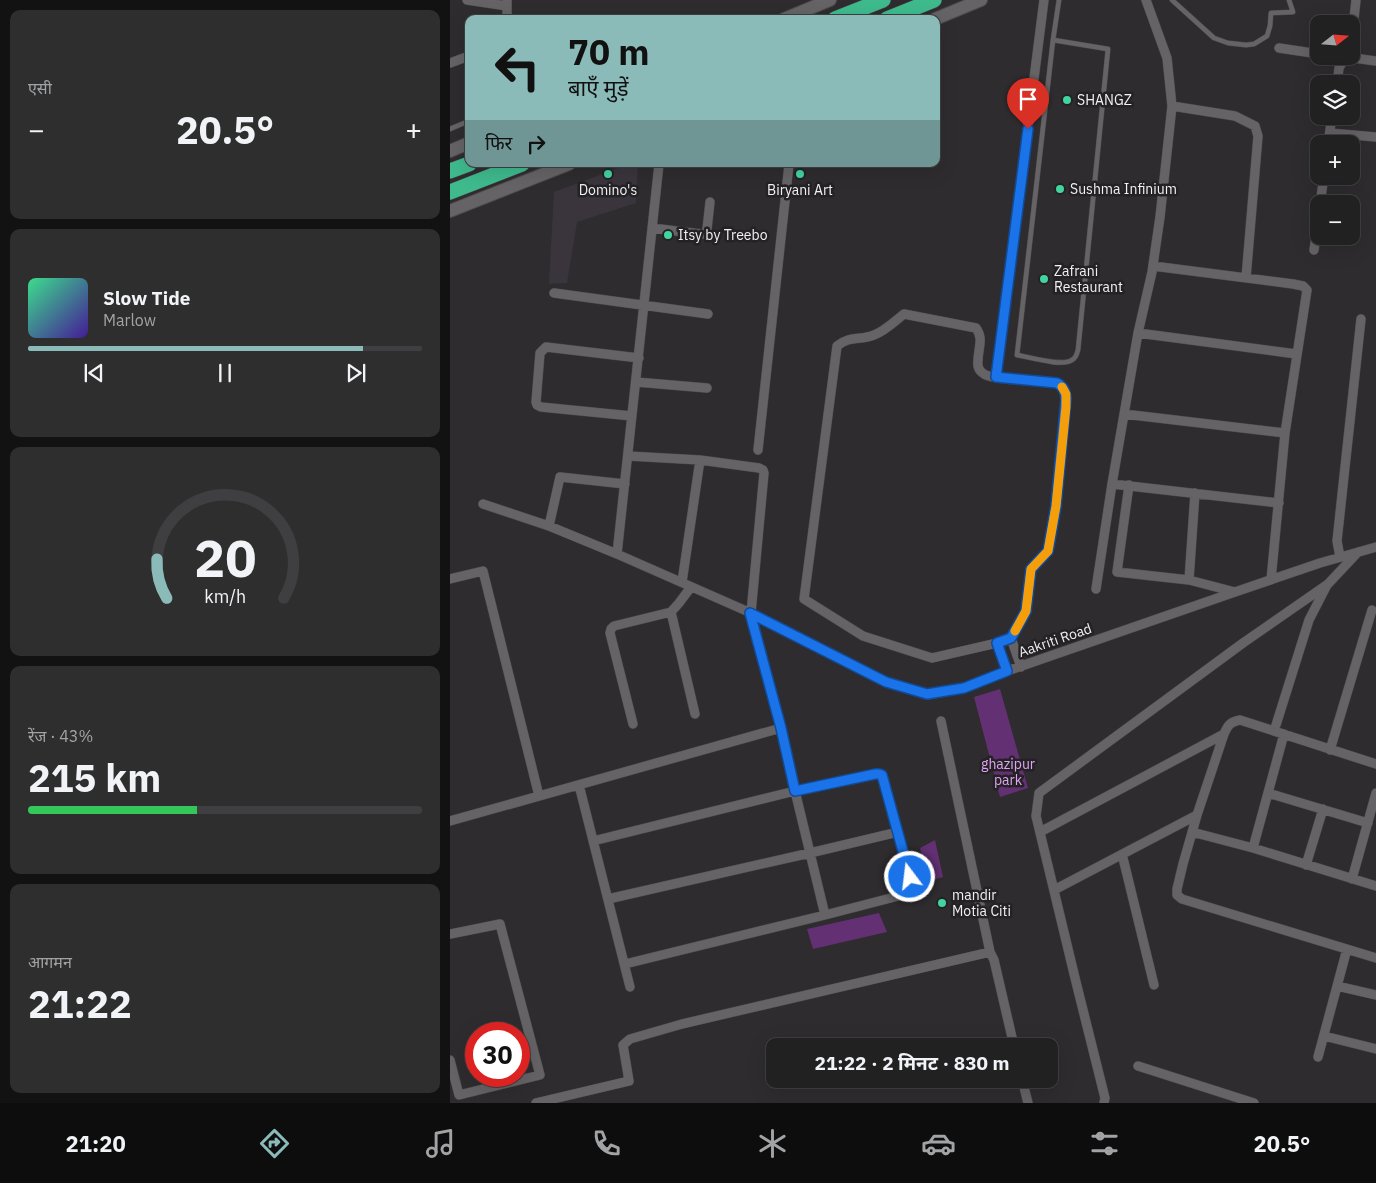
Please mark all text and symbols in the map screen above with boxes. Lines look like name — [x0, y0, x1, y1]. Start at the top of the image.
north arrow — [1310, 15, 1360, 65]
map controls — [1310, 15, 1360, 245]
text: 70 m — [568, 29, 650, 75]
icon: left — [485, 35, 550, 100]
text: बाएँ मुड़ें — [568, 73, 629, 102]
button: layers — [1310, 75, 1360, 125]
text: एसी — [28, 78, 52, 98]
pin — [1007, 78, 1049, 129]
icon: arrive — [1014, 85, 1042, 113]
place label: SHANGZ — [1077, 91, 1132, 109]
marker: SHANGZ — [1061, 94, 1073, 106]
text: 20.5° — [176, 105, 274, 154]
text: − — [28, 111, 45, 148]
text: + — [405, 111, 422, 148]
icon: right — [522, 130, 550, 158]
text: फिर — [485, 131, 512, 155]
button: + — [1310, 135, 1360, 185]
marker: Domino's — [602, 168, 614, 180]
marker: Biryani Art — [794, 168, 806, 180]
place label: Sushma Infinium — [1070, 180, 1177, 198]
place label: Domino's — [579, 181, 638, 199]
place label: Biryani Art — [767, 181, 833, 199]
marker: Sushma Infinium — [1054, 183, 1066, 195]
button: − — [1310, 195, 1360, 245]
place label: Itsy by Treebo — [678, 226, 768, 244]
marker: Itsy by Treebo — [662, 229, 674, 241]
place label: Zafrani Restaurant — [1054, 262, 1123, 296]
marker: Zafrani Restaurant — [1038, 273, 1050, 285]
text: Slow Tide — [103, 286, 190, 310]
text: Marlow — [103, 310, 156, 330]
icon: previous — [80, 359, 108, 387]
icon: pause — [211, 359, 239, 387]
icon: next — [342, 359, 370, 387]
text: 20 — [194, 524, 256, 591]
text: km/h — [204, 585, 246, 608]
street label: Aakriti Road — [1016, 619, 1094, 661]
text: रेंज · 43% — [28, 726, 93, 746]
text: 215 km — [28, 753, 161, 802]
park label: ghazipur park — [981, 755, 1035, 789]
position arrow — [883, 850, 935, 902]
place label: mandir Motia Citi — [952, 886, 1011, 920]
marker: mandir Motia Citi — [936, 897, 948, 909]
text: आगमन — [28, 952, 72, 972]
text: 21:22 — [28, 979, 132, 1028]
speed limit sign: 30 — [465, 1022, 530, 1087]
text: 21:22 · 2 मिनट · 830 m — [815, 1051, 1009, 1075]
icon: directions — [257, 1126, 292, 1161]
icon: music — [423, 1126, 458, 1161]
icon: phone — [589, 1126, 624, 1161]
icon: climate — [755, 1126, 790, 1161]
icon: car — [921, 1126, 956, 1161]
icon: filters — [1087, 1126, 1122, 1161]
text: 21:20 — [66, 1129, 126, 1158]
text: 20.5° — [1254, 1129, 1310, 1158]

